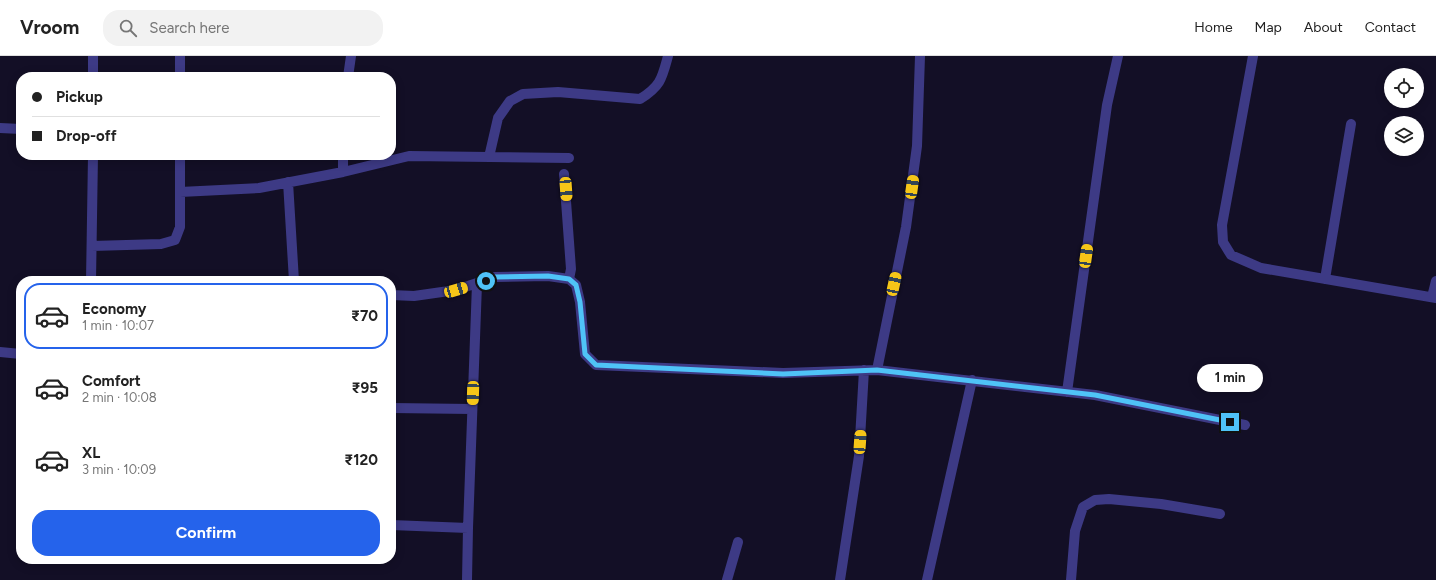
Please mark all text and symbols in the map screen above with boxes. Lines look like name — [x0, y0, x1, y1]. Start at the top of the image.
search box — [103, 10, 383, 46]
text: Vroom — [20, 16, 79, 39]
icon: search — [117, 17, 139, 39]
text: Search here — [149, 19, 229, 37]
text: Home — [1194, 19, 1233, 36]
text: Map — [1255, 19, 1282, 36]
text: About — [1304, 19, 1343, 36]
text: Contact — [1365, 19, 1416, 36]
map controls — [1384, 68, 1424, 156]
button: locate — [1384, 68, 1424, 108]
text: Pickup — [56, 88, 103, 106]
button: layers — [1384, 116, 1424, 156]
text: Drop-off — [56, 127, 117, 145]
car — [904, 174, 920, 200]
car — [559, 177, 573, 201]
car — [1078, 243, 1094, 269]
car — [886, 271, 902, 297]
route start — [477, 272, 495, 290]
car — [443, 281, 469, 299]
icon: car — [34, 298, 70, 334]
text: Economy — [82, 300, 147, 318]
text: ₹70 — [351, 307, 378, 325]
text: 1 min · 10:07 — [82, 318, 154, 333]
callout: 1 min — [1197, 364, 1263, 392]
icon: car — [34, 370, 70, 406]
text: 1 min — [1215, 370, 1245, 385]
text: Comfort — [82, 372, 141, 390]
text: ₹95 — [352, 379, 378, 397]
car — [467, 381, 479, 405]
text: 2 min · 10:08 — [82, 390, 157, 405]
route end — [1221, 413, 1239, 431]
car — [853, 430, 867, 454]
icon: car — [34, 442, 70, 478]
text: XL — [82, 444, 100, 462]
text: ₹120 — [344, 451, 378, 469]
text: 3 min · 10:09 — [82, 462, 156, 477]
button: Confirm — [32, 510, 380, 556]

